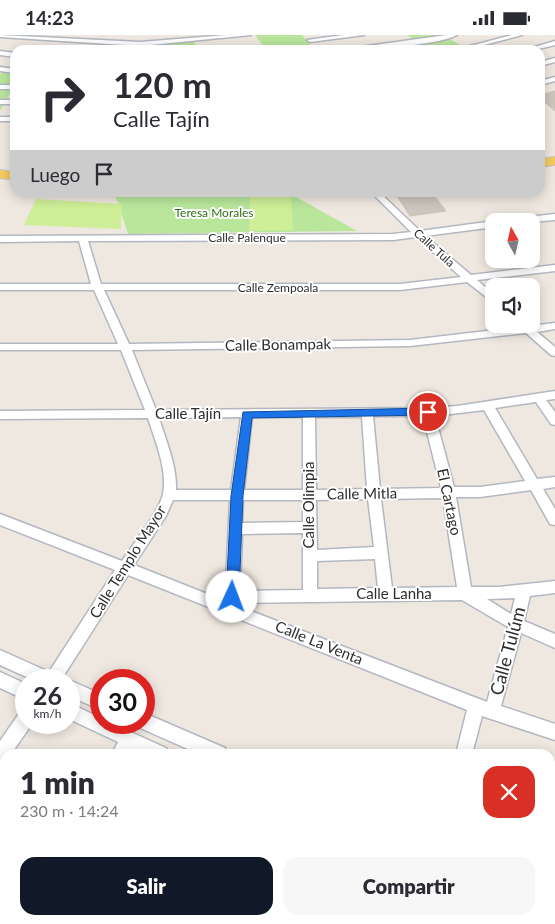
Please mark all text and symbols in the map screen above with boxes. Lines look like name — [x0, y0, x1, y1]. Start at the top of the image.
text: 14:23 — [25, 6, 74, 29]
text: 120 m — [113, 63, 212, 105]
icon: right — [30, 65, 95, 130]
text: Calle Tajín — [113, 105, 210, 132]
icon: arrive — [90, 160, 118, 188]
text: Luego — [30, 163, 80, 186]
park label: Teresa Morales — [174, 205, 254, 220]
north arrow — [485, 213, 540, 267]
map controls — [485, 213, 540, 333]
street label: Calle Tula — [411, 225, 458, 270]
street label: Calle Palenque — [208, 230, 286, 245]
button: sound — [485, 278, 540, 333]
street label: Calle Zempoala — [238, 280, 318, 295]
street label: Calle Bonampak — [225, 334, 332, 354]
pin — [407, 391, 449, 433]
icon: arrive — [414, 398, 442, 426]
street label: Calle Tajín — [155, 404, 221, 422]
street label: Calle Olimpia — [299, 461, 317, 549]
street label: El Cartago — [434, 467, 466, 537]
street label: Calle Mitla — [327, 483, 397, 503]
street label: Calle Templo Mayor — [85, 501, 169, 621]
position arrow — [205, 570, 257, 622]
street label: Calle Lanha — [356, 584, 432, 602]
street label: Calle Tulúm — [485, 604, 529, 698]
street label: Calle La Venta — [273, 616, 366, 668]
speed limit sign: 30 — [90, 669, 155, 734]
text: 26 — [33, 680, 62, 710]
text: km/h — [33, 706, 62, 721]
text: 1 min — [20, 764, 95, 800]
button: close — [483, 766, 535, 818]
text: 230 m · 14:24 — [20, 801, 119, 820]
button: Salir — [20, 857, 273, 915]
button: Compartir — [283, 857, 535, 915]

